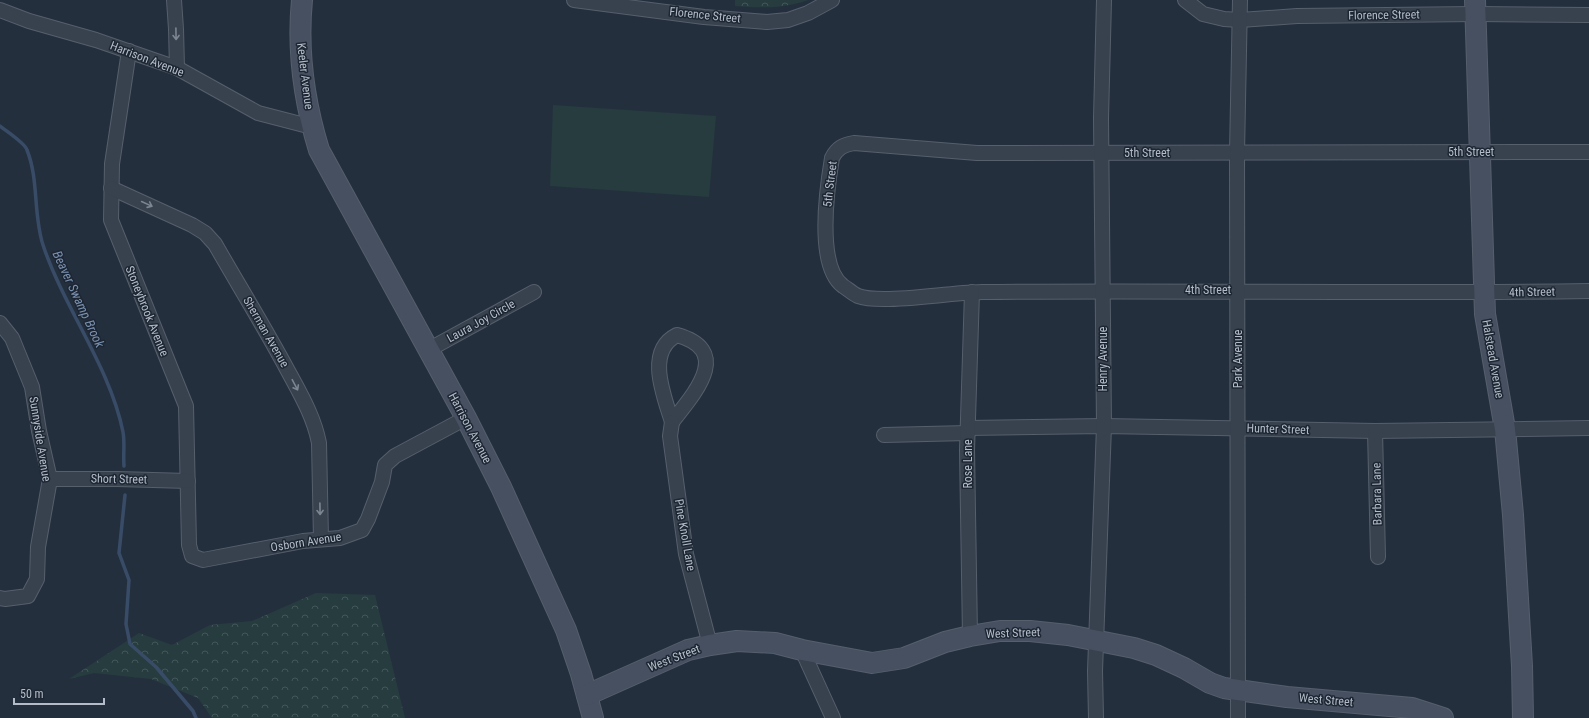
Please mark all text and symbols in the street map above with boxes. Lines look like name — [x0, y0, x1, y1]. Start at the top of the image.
street label: Florence Street — [669, 4, 742, 26]
street label: Florence Street — [1348, 7, 1420, 23]
one-way arrow — [172, 27, 180, 40]
street label: Harrison Avenue — [108, 39, 186, 80]
street label: Keeler Avenue — [294, 42, 316, 110]
street label: 5th Street — [1448, 145, 1495, 159]
street label: 5th Street — [1124, 146, 1171, 160]
street label: 5th Street — [820, 160, 840, 208]
one-way arrow — [140, 201, 152, 208]
water label: Beaver Swamp Brook — [50, 248, 108, 350]
street label: Stoneybrook Avenue — [122, 264, 172, 359]
street label: 4th Street — [1185, 283, 1232, 297]
street label: 4th Street — [1509, 285, 1556, 299]
street label: Sherman Avenue — [240, 294, 292, 370]
street label: Laura Joy Circle — [445, 296, 518, 345]
street label: Halstead Avenue — [1479, 319, 1507, 400]
street label: Henry Avenue — [1096, 326, 1110, 391]
street label: Park Avenue — [1231, 329, 1245, 388]
one-way arrow — [292, 378, 300, 390]
street label: Harrison Avenue — [446, 390, 495, 466]
street label: Sunnyside Avenue — [26, 396, 54, 483]
street label: Hunter Street — [1246, 421, 1310, 437]
street label: Rose Lane — [961, 439, 975, 489]
street label: Barbara Lane — [1369, 462, 1385, 525]
street label: Short Street — [91, 472, 148, 486]
street label: Pine Knoll Lane — [672, 498, 698, 573]
one-way arrow — [316, 502, 324, 515]
street label: Osborn Avenue — [270, 529, 343, 554]
street label: West Street — [986, 625, 1041, 641]
street label: West Street — [646, 642, 702, 674]
scale bar — [14, 680, 104, 706]
text: 50 m — [20, 687, 44, 701]
street label: West Street — [1298, 691, 1354, 709]

